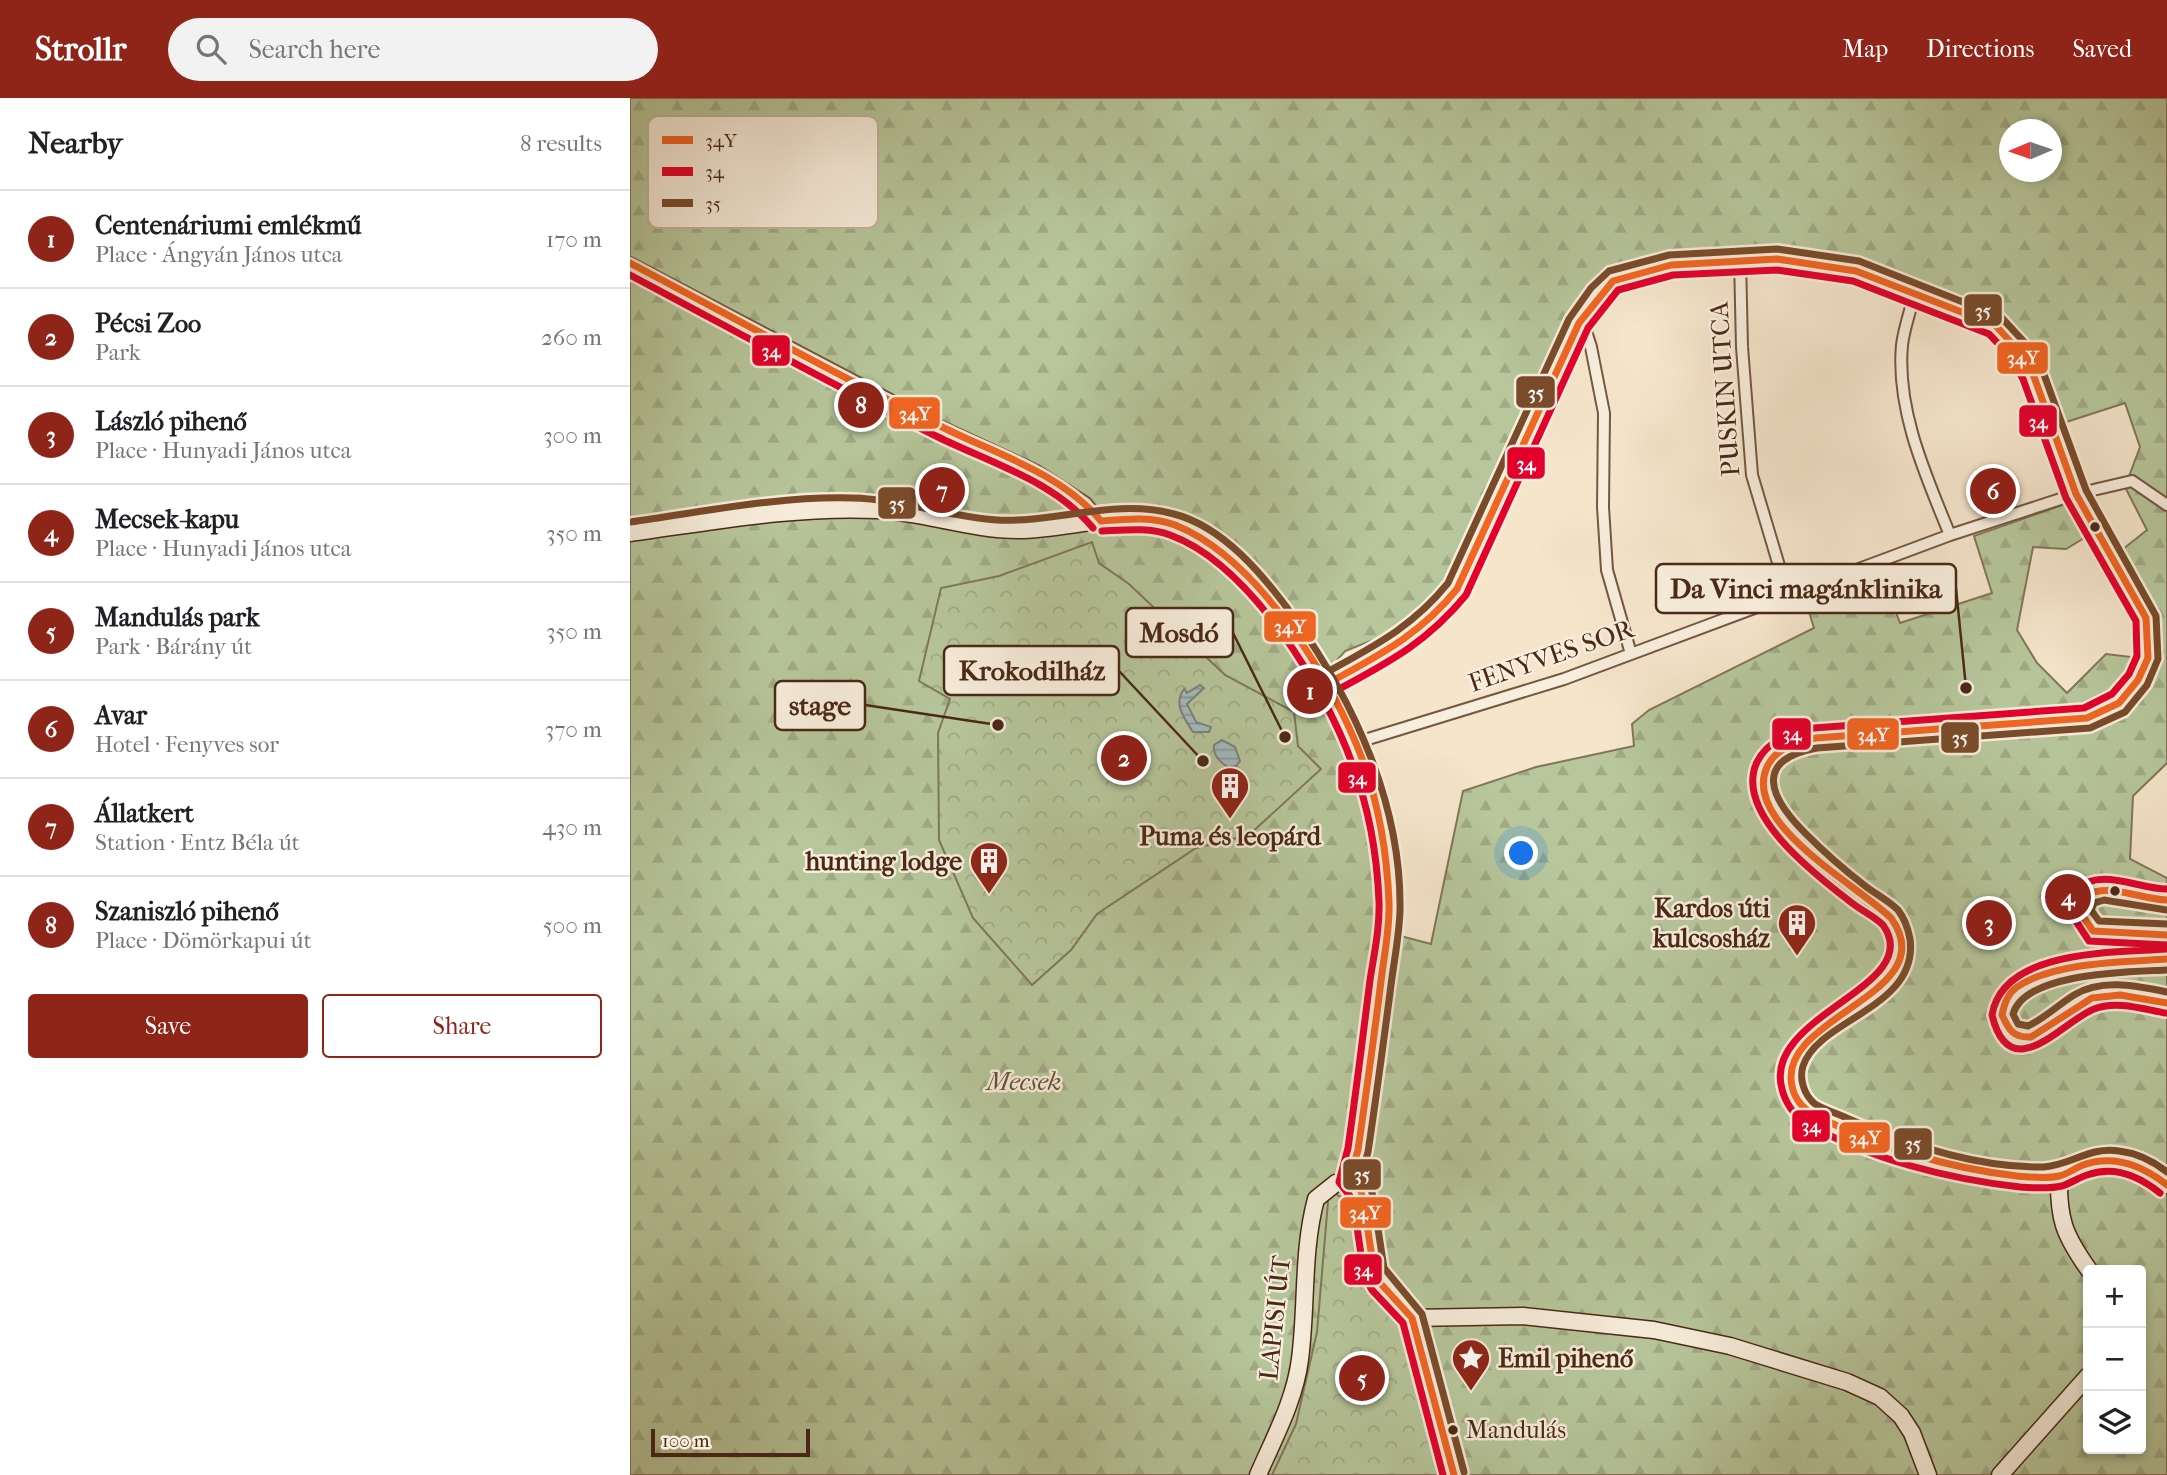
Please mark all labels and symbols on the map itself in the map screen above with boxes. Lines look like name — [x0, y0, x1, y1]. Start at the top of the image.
legend — [648, 116, 878, 228]
north arrow — [1999, 119, 2062, 182]
text: 34Y — [705, 130, 738, 152]
text: 34 — [705, 161, 725, 183]
text: 35 — [705, 193, 721, 215]
line badge: 35 — [1963, 293, 2003, 327]
street label: PUSKIN UTCA — [1703, 299, 1747, 478]
text: 35 — [1975, 300, 1991, 322]
line badge: 34 — [751, 334, 791, 367]
text: 34 — [761, 340, 781, 362]
line badge: 34Y — [1996, 341, 2049, 375]
text: 34Y — [2007, 347, 2040, 369]
line badge: 35 — [1515, 375, 1556, 409]
pin: 8 — [838, 379, 884, 431]
text: 35 — [1528, 382, 1544, 404]
line badge: 34Y — [888, 396, 941, 430]
text: 34Y — [899, 403, 932, 425]
line badge: 34 — [2018, 404, 2058, 438]
text: 34 — [2028, 411, 2048, 433]
line badge: 34 — [1506, 446, 1546, 480]
text: 34 — [1516, 453, 1536, 475]
pin: 7 — [919, 464, 965, 516]
pin: 6 — [1970, 465, 2016, 517]
line badge: 35 — [877, 486, 917, 520]
text: 35 — [889, 493, 905, 515]
unlabelled marker — [2088, 520, 2102, 534]
callout: Da Vinci magánklinika — [1656, 564, 1956, 613]
text: Da Vinci magánklinika — [1670, 572, 1943, 605]
callout: Mosdó — [1126, 608, 1233, 657]
line badge: 34Y — [1263, 610, 1317, 643]
street label: FENYVES SOR — [1464, 613, 1639, 699]
text: Mosdó — [1139, 616, 1219, 649]
text: 34Y — [1274, 616, 1307, 638]
callout: Krokodilház — [944, 646, 1119, 695]
text: Krokodilház — [959, 654, 1106, 687]
pin: 1 — [1287, 665, 1333, 717]
callout: stage — [775, 681, 865, 730]
text: stage — [789, 689, 851, 722]
line badge: 34 — [1771, 717, 1812, 751]
line badge: 34Y — [1846, 717, 1900, 751]
line badge: 35 — [1940, 721, 1980, 754]
text: 34 — [1782, 723, 1802, 745]
text: 34Y — [1857, 724, 1890, 746]
text: 35 — [1952, 727, 1968, 749]
pin: 2 — [1101, 732, 1147, 784]
line badge: 34 — [1337, 761, 1377, 794]
building icon: Puma és leopárd — [1209, 765, 1251, 820]
text: 34 — [1347, 767, 1367, 789]
place label: Puma és leopárd — [1139, 821, 1322, 852]
your location — [1504, 836, 1538, 870]
building icon: hunting lodge — [968, 840, 1010, 895]
place label: hunting lodge — [805, 846, 962, 877]
pin: 4 — [2045, 871, 2091, 923]
unlabelled marker — [2108, 884, 2122, 898]
place label: Kardos úti kulcsosház — [1652, 893, 1770, 954]
pin: 3 — [1966, 897, 2012, 949]
building icon: Kardos úti kulcsosház — [1776, 902, 1818, 957]
park label: Mecsek — [984, 1066, 1062, 1097]
line badge: 34 — [1791, 1109, 1831, 1143]
text: 34 — [1801, 1115, 1821, 1137]
line badge: 34Y — [1838, 1121, 1891, 1154]
text: 34Y — [1849, 1127, 1882, 1149]
line badge: 35 — [1893, 1127, 1933, 1161]
text: 35 — [1905, 1133, 1921, 1155]
line badge: 35 — [1342, 1158, 1382, 1191]
text: 35 — [1354, 1164, 1370, 1186]
line badge: 34Y — [1339, 1196, 1392, 1229]
text: 34Y — [1349, 1202, 1382, 1224]
line badge: 34 — [1343, 1253, 1383, 1286]
street label: LAPISI ÚT — [1252, 1254, 1297, 1382]
text: 34 — [1353, 1259, 1373, 1281]
place icon: Emil pihenő — [1450, 1337, 1492, 1392]
place label: Emil pihenő — [1498, 1343, 1634, 1374]
pin: 5 — [1339, 1352, 1385, 1404]
place label: Mandulás — [1466, 1416, 1566, 1444]
marker: Mandulás — [1446, 1423, 1460, 1437]
scale bar — [651, 1426, 810, 1458]

